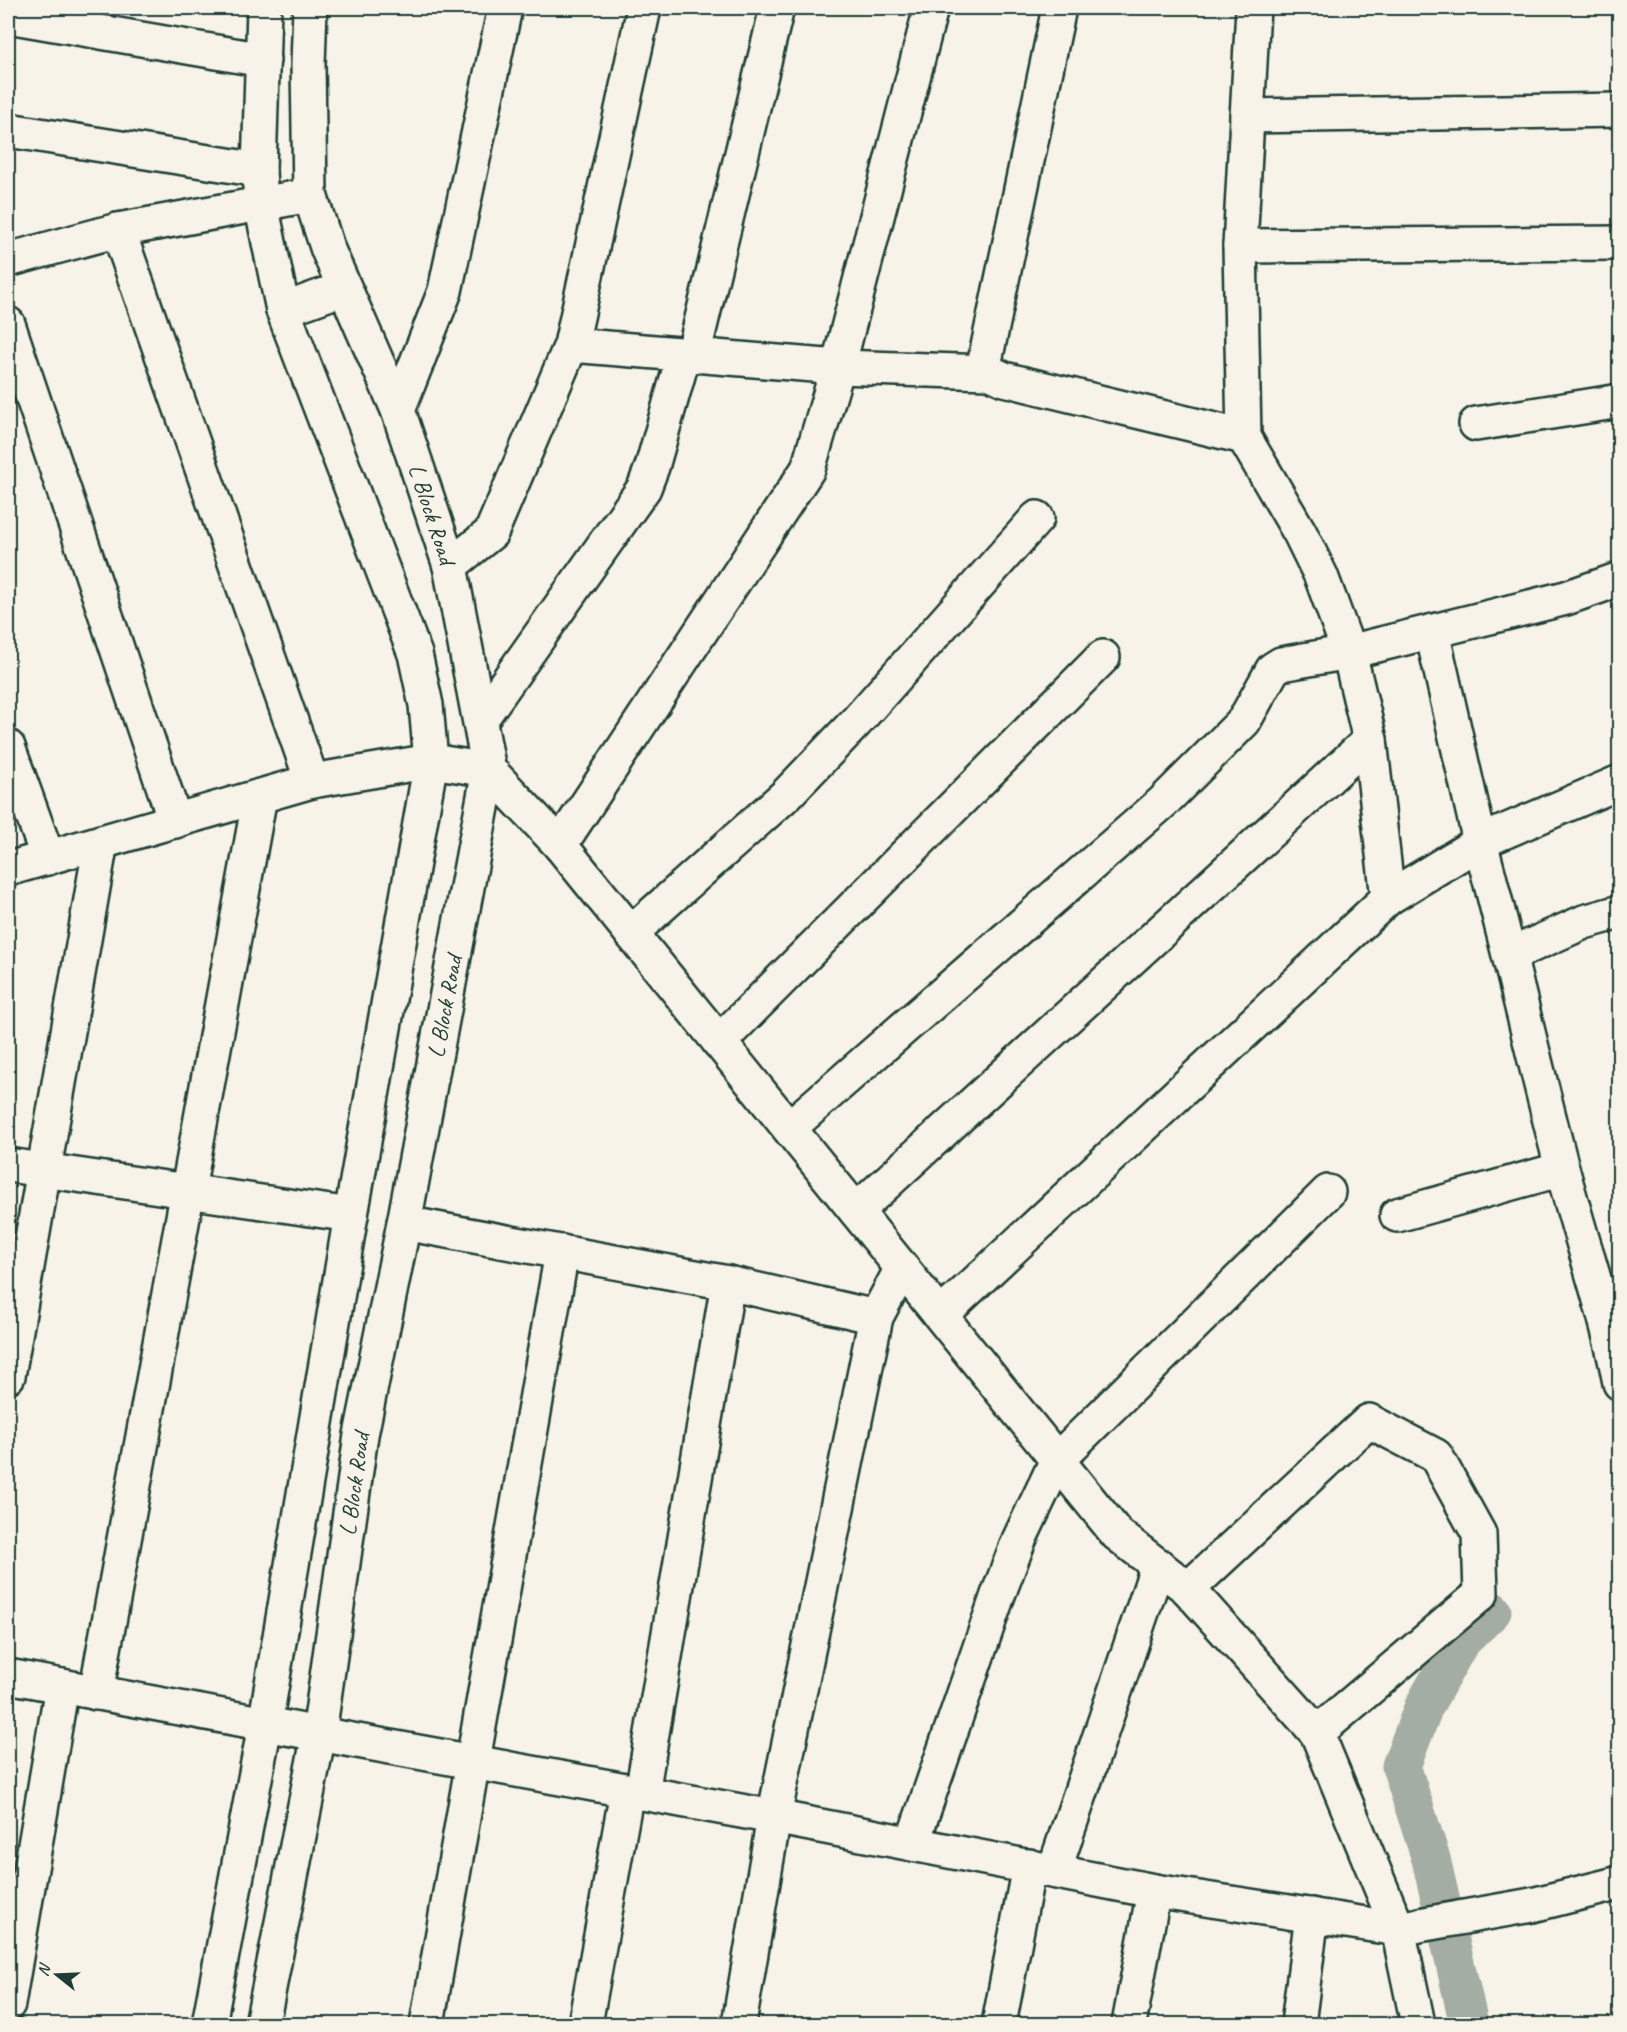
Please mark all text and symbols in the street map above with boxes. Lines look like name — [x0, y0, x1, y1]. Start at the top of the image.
street label: L Block Road — [402, 460, 463, 571]
street label: L Block Road — [420, 950, 470, 1060]
street label: L Block Road — [332, 1427, 377, 1537]
north arrow — [27, 1945, 87, 2005]
text: N — [33, 1960, 56, 1978]

